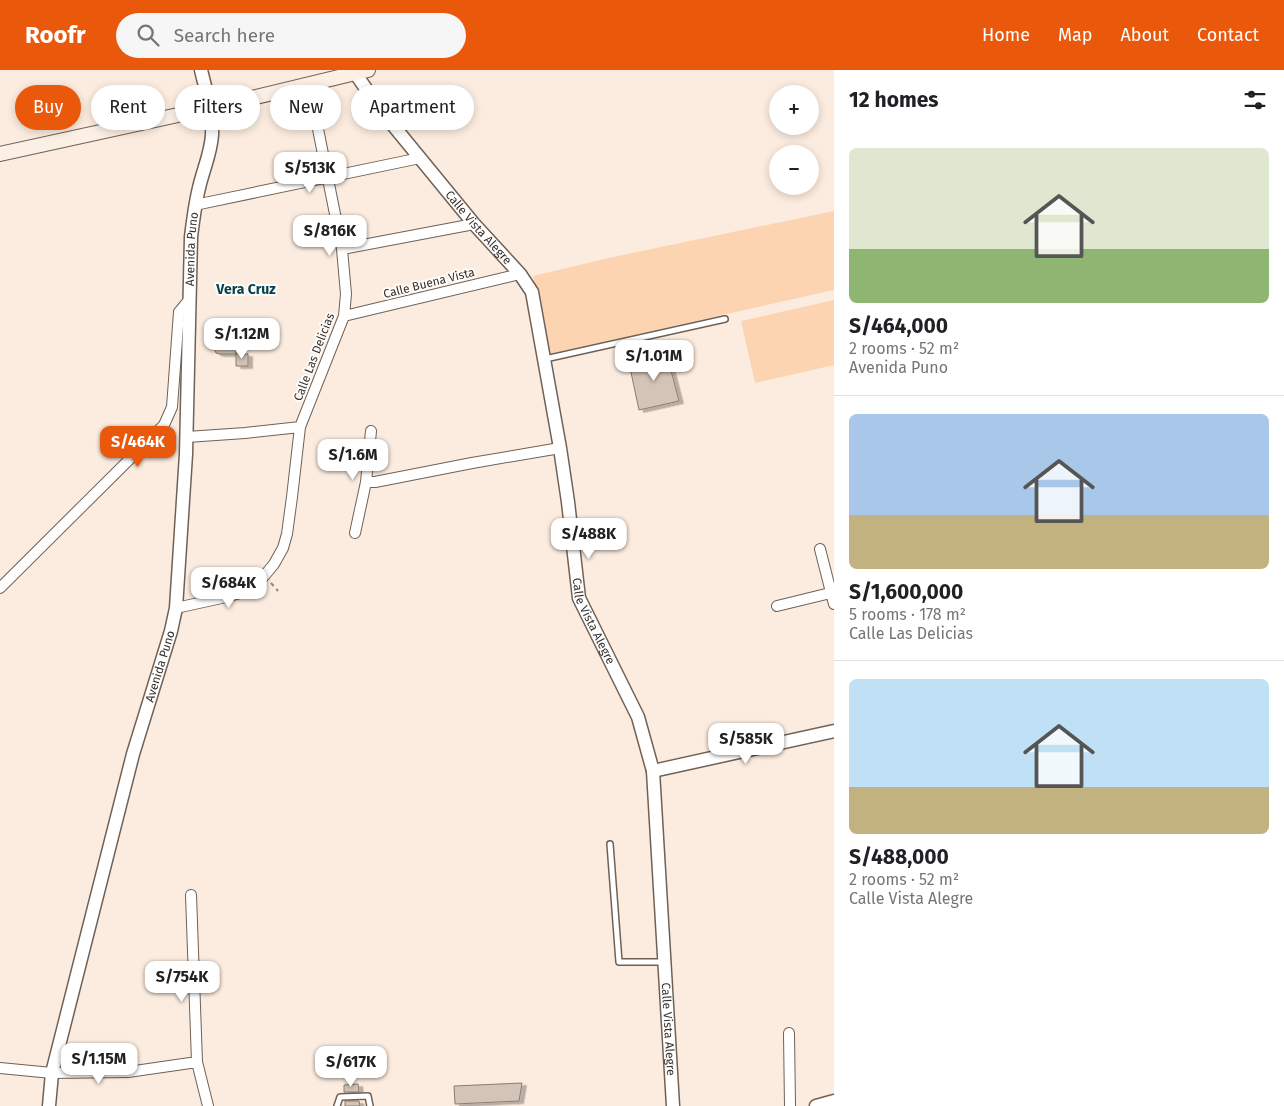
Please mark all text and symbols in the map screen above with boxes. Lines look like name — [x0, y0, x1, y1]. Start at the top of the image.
search box — [116, 13, 466, 58]
text: Roofr — [25, 21, 86, 49]
icon: search — [134, 21, 162, 49]
text: Search here — [174, 24, 275, 47]
text: Home — [982, 24, 1030, 46]
text: Map — [1058, 24, 1092, 46]
text: About — [1120, 24, 1169, 46]
text: Contact — [1197, 24, 1259, 46]
chip: Buy — [15, 85, 81, 130]
chip: Rent — [91, 85, 165, 130]
chip: Filters — [175, 85, 260, 130]
chip: New — [270, 85, 341, 130]
chip: Apartment — [351, 85, 474, 130]
map controls — [769, 85, 819, 195]
button: + — [769, 85, 819, 135]
icon: filters — [1241, 86, 1269, 114]
text: 12 homes — [849, 87, 938, 113]
button: − — [769, 145, 819, 195]
pin: S/513K — [269, 152, 351, 194]
text: S/513K — [285, 158, 335, 177]
icon: home — [1014, 181, 1104, 271]
street label: Calle Vista Alegre — [443, 188, 515, 267]
street label: Avenida Puno — [183, 211, 201, 286]
pin: S/816K — [289, 214, 371, 257]
text: S/816K — [304, 221, 356, 240]
street label: Calle Buena Vista — [382, 265, 476, 301]
district label: Vera Cruz — [215, 281, 276, 298]
street label: Calle Las Delicias — [291, 311, 337, 403]
text: S/464,000 — [849, 313, 948, 339]
pin: S/1.12M — [196, 318, 288, 360]
text: S/1.12M — [215, 324, 269, 343]
text: 2 rooms · 52 m² — [849, 339, 959, 358]
pin: S/1.01M — [608, 340, 700, 382]
text: S/1.01M — [626, 346, 682, 365]
text: Avenida Puno — [849, 358, 948, 377]
pin: S/464K — [97, 426, 179, 468]
text: S/464K — [111, 432, 165, 451]
pin: S/1.6M — [312, 438, 394, 481]
text: S/1.6M — [328, 445, 378, 464]
icon: home — [1014, 446, 1104, 536]
pin: S/488K — [548, 518, 630, 560]
text: S/488K — [562, 524, 616, 543]
pin: S/684K — [188, 566, 270, 609]
text: S/684K — [202, 573, 256, 592]
street label: Calle Vista Alegre — [570, 577, 618, 667]
text: S/1,600,000 — [849, 579, 963, 605]
text: 5 rooms · 178 m² — [849, 605, 966, 624]
text: Calle Las Delicias — [849, 624, 973, 643]
street label: Avenida Puno — [142, 629, 178, 704]
icon: home — [1014, 711, 1104, 801]
pin: S/585K — [705, 722, 787, 765]
text: S/585K — [719, 729, 773, 748]
text: S/488,000 — [849, 844, 949, 870]
text: 2 rooms · 52 m² — [849, 870, 959, 889]
text: Calle Vista Alegre — [849, 889, 973, 908]
pin: S/754K — [141, 960, 223, 1003]
text: S/754K — [156, 967, 208, 986]
street label: Calle Vista Alegre — [659, 982, 678, 1076]
pin: S/1.15M — [53, 1042, 145, 1085]
pin: S/617K — [310, 1046, 392, 1088]
text: S/1.15M — [72, 1049, 126, 1068]
text: S/617K — [326, 1052, 376, 1071]

